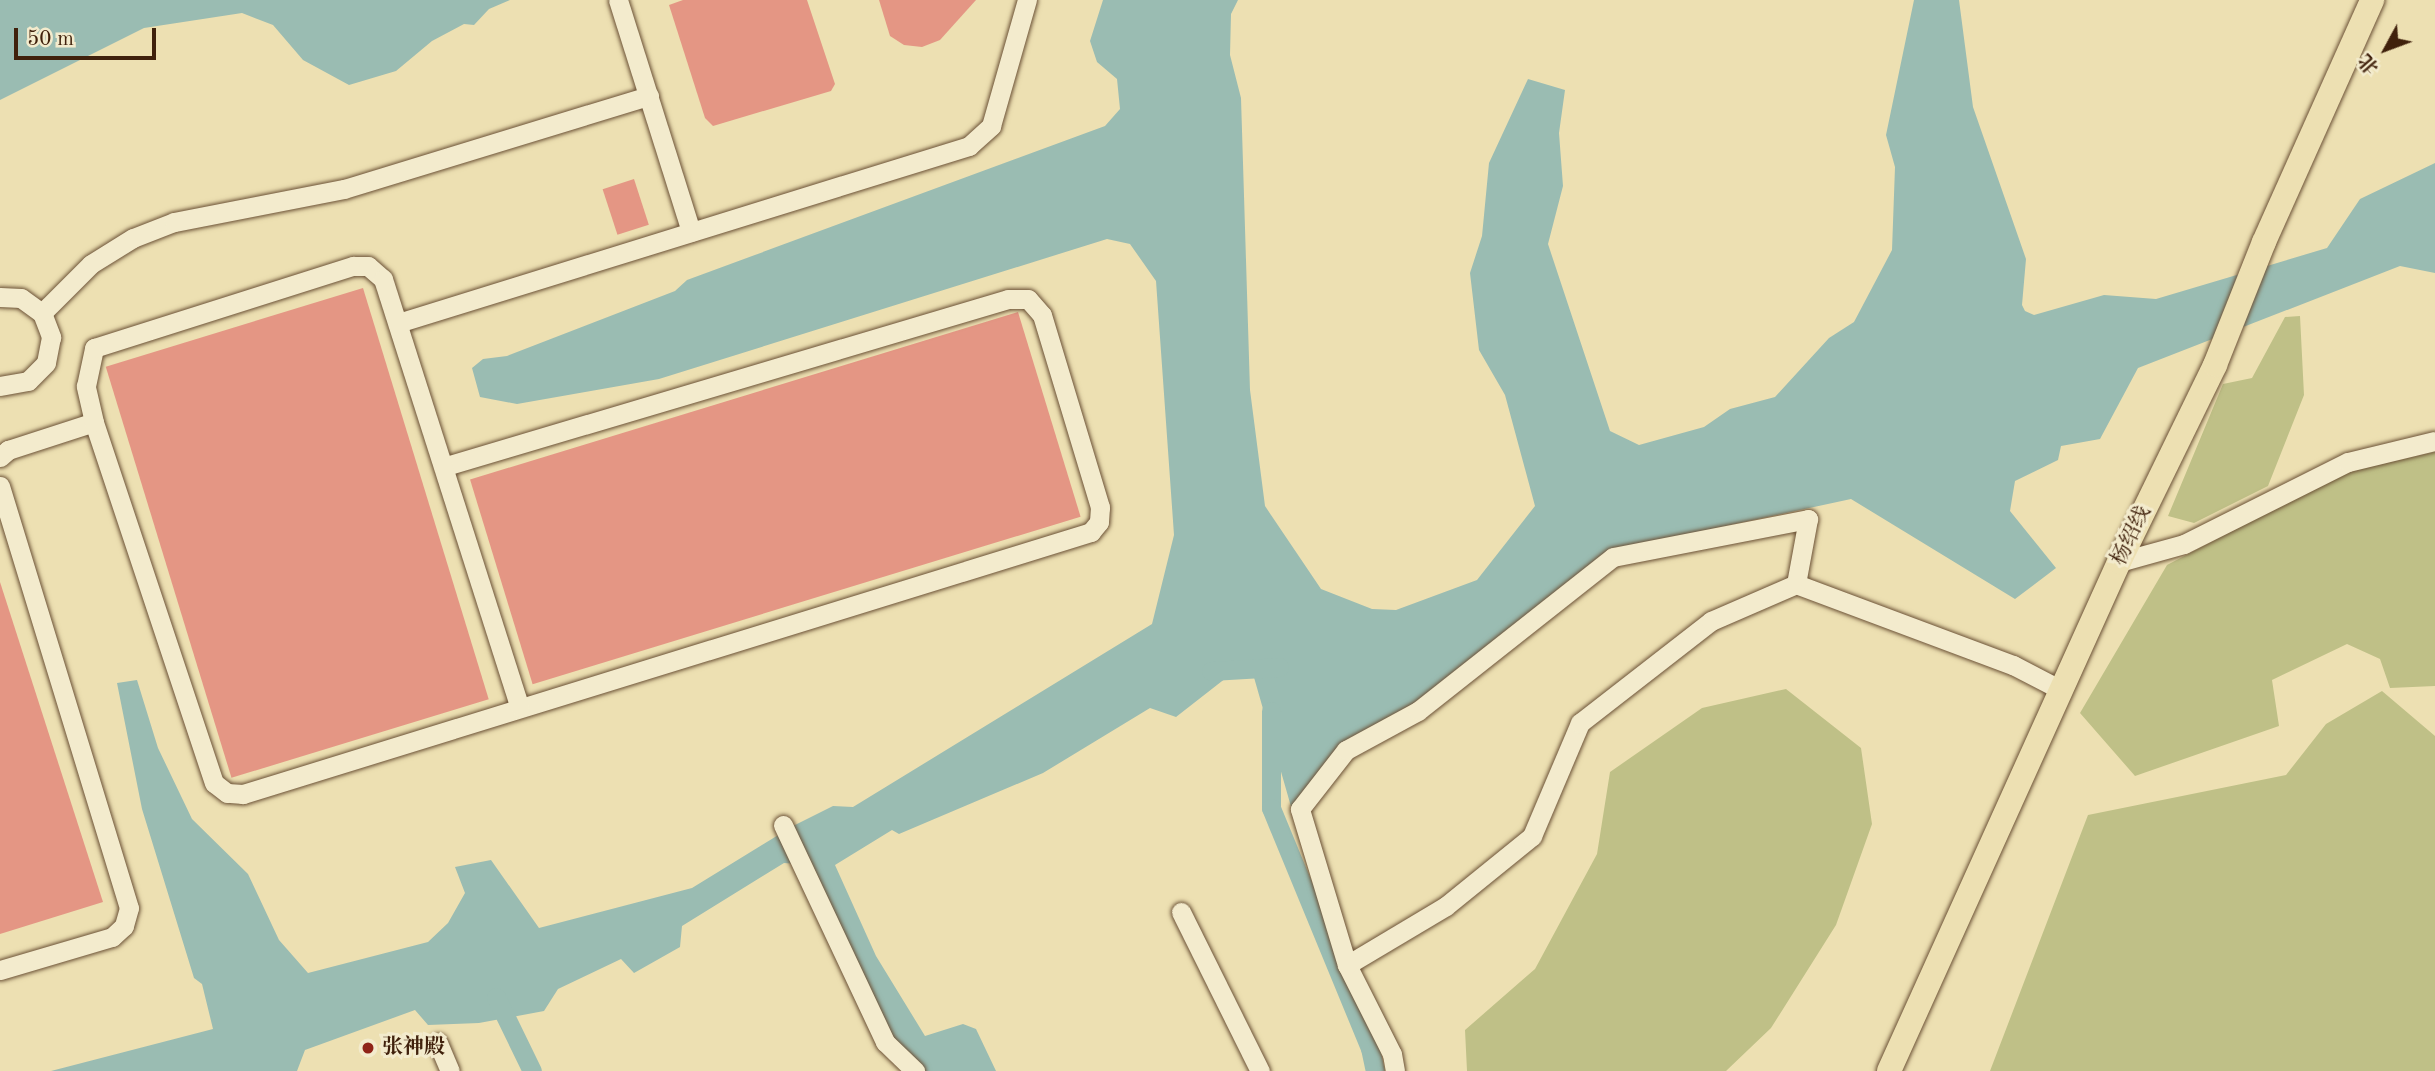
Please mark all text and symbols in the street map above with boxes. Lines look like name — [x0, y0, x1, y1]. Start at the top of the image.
scale bar — [18, 14, 159, 58]
north arrow — [2351, 14, 2421, 84]
text: 50 m — [27, 29, 74, 50]
text: 北 — [2356, 50, 2383, 77]
street label: 杨绍线 — [2107, 502, 2157, 570]
place label: 张神殿 — [382, 1035, 445, 1061]
marker: 张神殿 — [360, 1040, 376, 1056]

